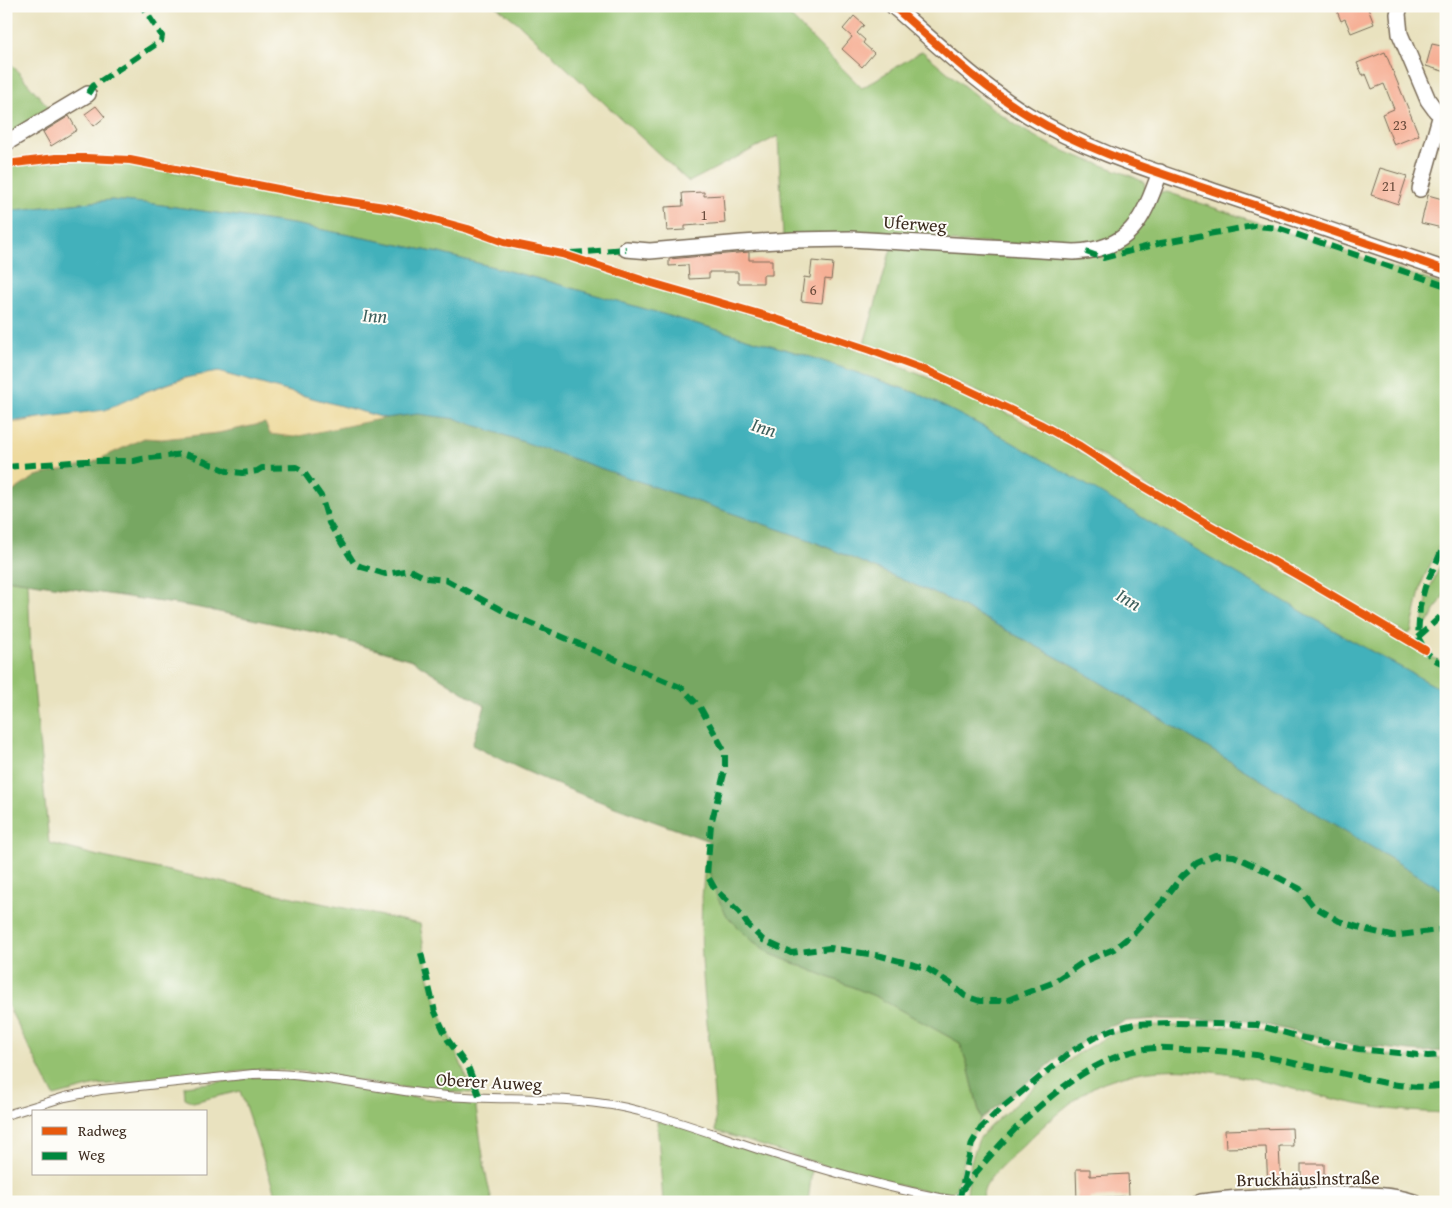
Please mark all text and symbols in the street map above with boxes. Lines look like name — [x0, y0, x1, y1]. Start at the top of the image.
house number: 23 — [1393, 114, 1407, 135]
house number: 21 — [1382, 175, 1396, 196]
house number: 1 — [700, 204, 708, 225]
street label: Uferweg — [883, 208, 948, 239]
house number: 6 — [809, 279, 817, 300]
water label: Inn — [362, 300, 388, 330]
water label: Inn — [748, 410, 780, 444]
water label: Inn — [1111, 581, 1147, 618]
street label: Oberer Auweg — [435, 1065, 543, 1098]
legend — [32, 1110, 208, 1176]
text: Radweg — [78, 1120, 127, 1141]
text: Weg — [78, 1144, 105, 1165]
street label: Bruckhäuslnstraße — [1236, 1164, 1380, 1193]

